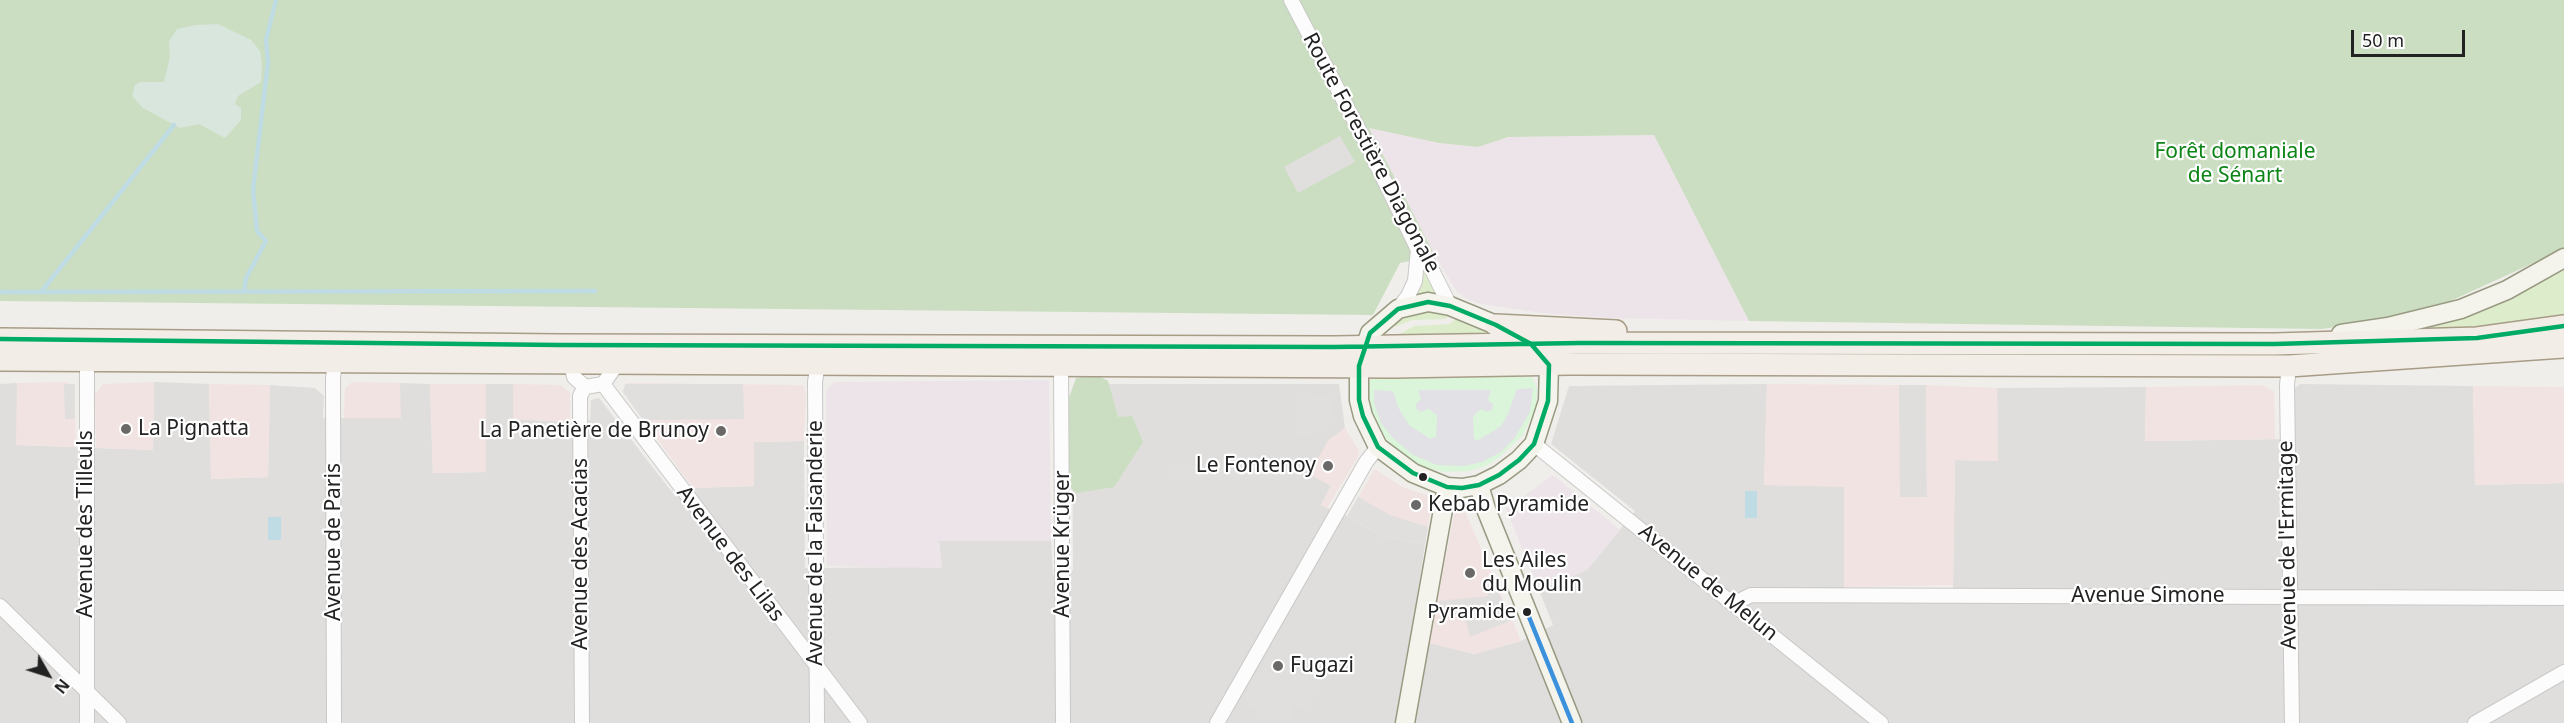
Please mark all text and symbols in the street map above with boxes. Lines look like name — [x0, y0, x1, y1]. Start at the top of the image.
scale bar — [2354, 18, 2468, 56]
text: 50 m — [2362, 28, 2404, 52]
street label: Route Forestière Diagonale — [1297, 29, 1445, 277]
park label: Forêt domaniale de Sénart — [2154, 139, 2316, 189]
place label: La Pignatta — [138, 416, 249, 442]
place label: La Panetière de Brunoy — [480, 418, 709, 444]
street label: Avenue de la Faisanderie — [803, 420, 829, 666]
marker: La Pignatta — [119, 422, 133, 436]
marker: La Panetière de Brunoy — [714, 424, 728, 438]
street label: Avenue des Tilleuls — [73, 430, 99, 618]
street label: Avenue de l'Ermitage — [2274, 440, 2302, 650]
place label: Le Fontenoy — [1196, 453, 1316, 479]
street label: Avenue des Acacias — [568, 458, 594, 650]
marker: Le Fontenoy — [1321, 459, 1335, 473]
street label: Avenue de Paris — [321, 463, 347, 621]
street label: Avenue Krüger — [1050, 470, 1076, 618]
unlabelled marker — [1417, 471, 1429, 483]
street label: Avenue des Lilas — [671, 481, 789, 627]
place label: Kebab Pyramide — [1428, 492, 1589, 518]
marker: Kebab Pyramide — [1409, 498, 1423, 512]
street label: Avenue de Melun — [1633, 519, 1783, 647]
place label: Les Ailes du Moulin — [1482, 548, 1582, 598]
marker: Les Ailes du Moulin — [1463, 566, 1477, 580]
street label: Avenue Simone — [2071, 583, 2225, 609]
place label: Pyramide — [1427, 600, 1516, 624]
marker: Pyramide — [1521, 606, 1533, 618]
north arrow — [18, 645, 78, 705]
place label: Fugazi — [1290, 653, 1354, 679]
marker: Fugazi — [1271, 659, 1285, 673]
text: N — [49, 674, 75, 698]

